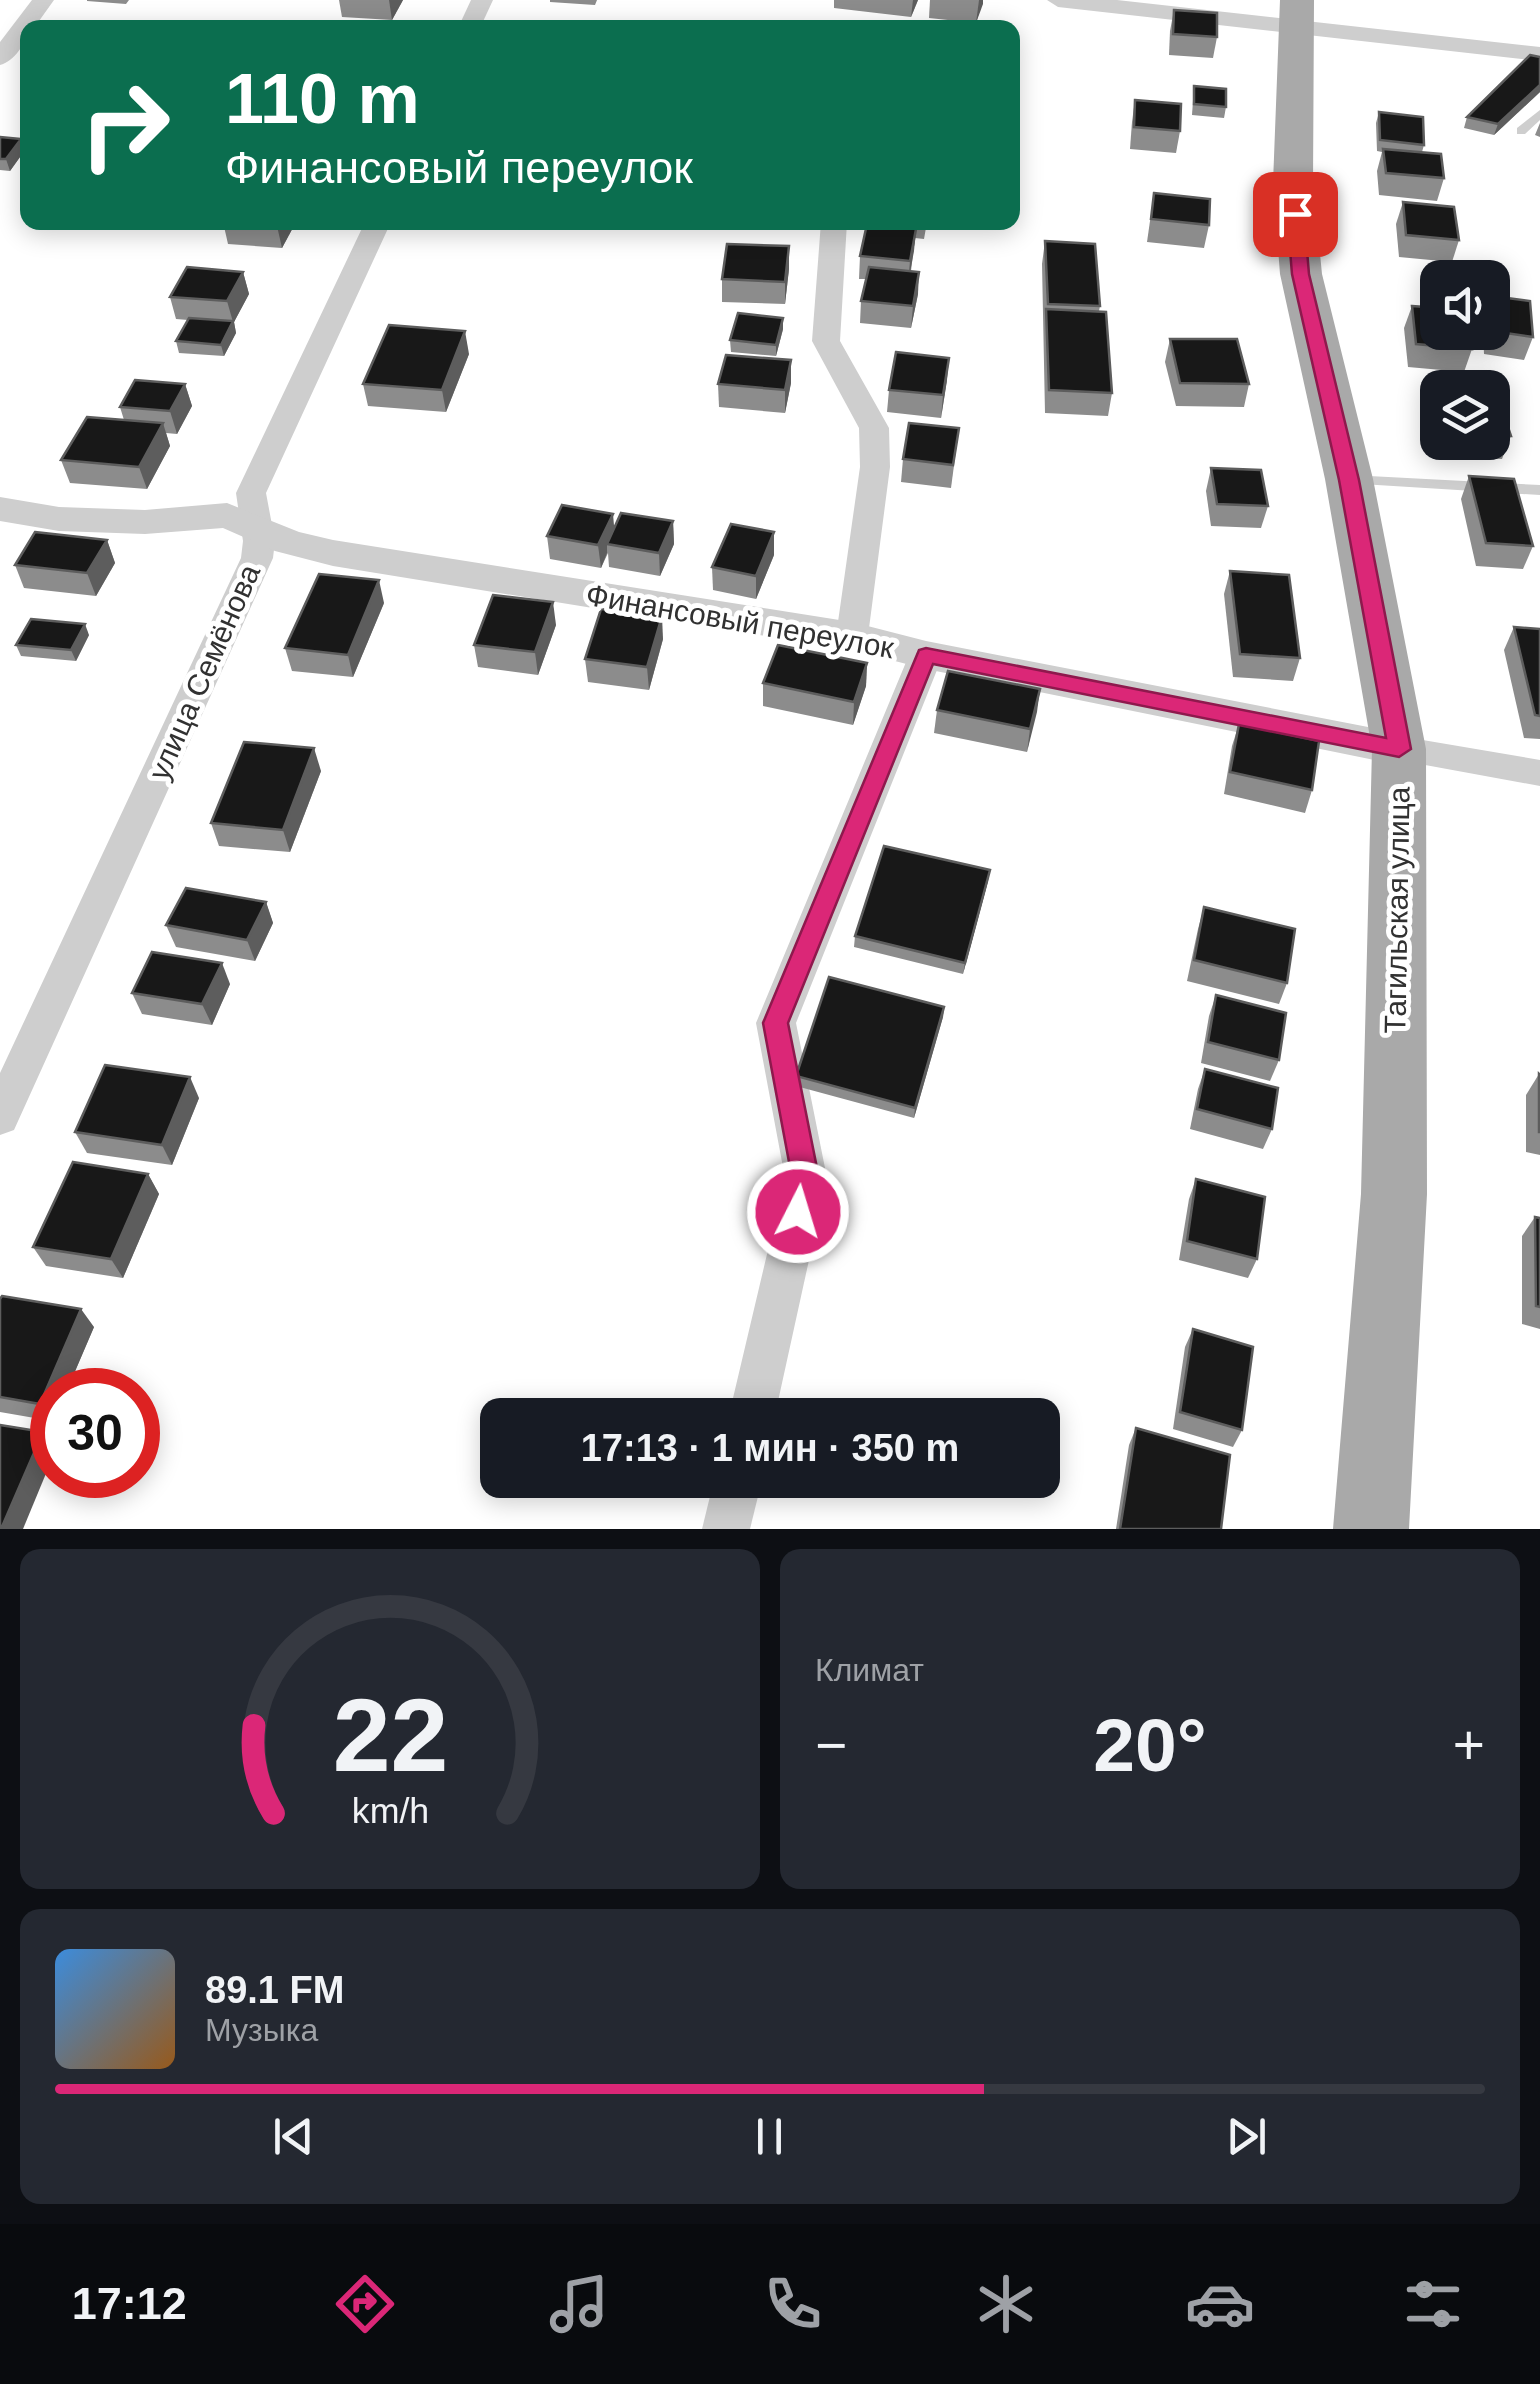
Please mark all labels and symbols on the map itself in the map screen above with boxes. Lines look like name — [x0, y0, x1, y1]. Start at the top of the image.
pin — [1253, 172, 1338, 257]
street label: улица Семёнова — [142, 559, 266, 785]
street label: Финансовый переулок — [584, 578, 897, 664]
street label: Тагильская улица — [1378, 786, 1416, 1034]
position arrow — [746, 1160, 850, 1264]
speed limit sign: 30 — [30, 1368, 160, 1498]

